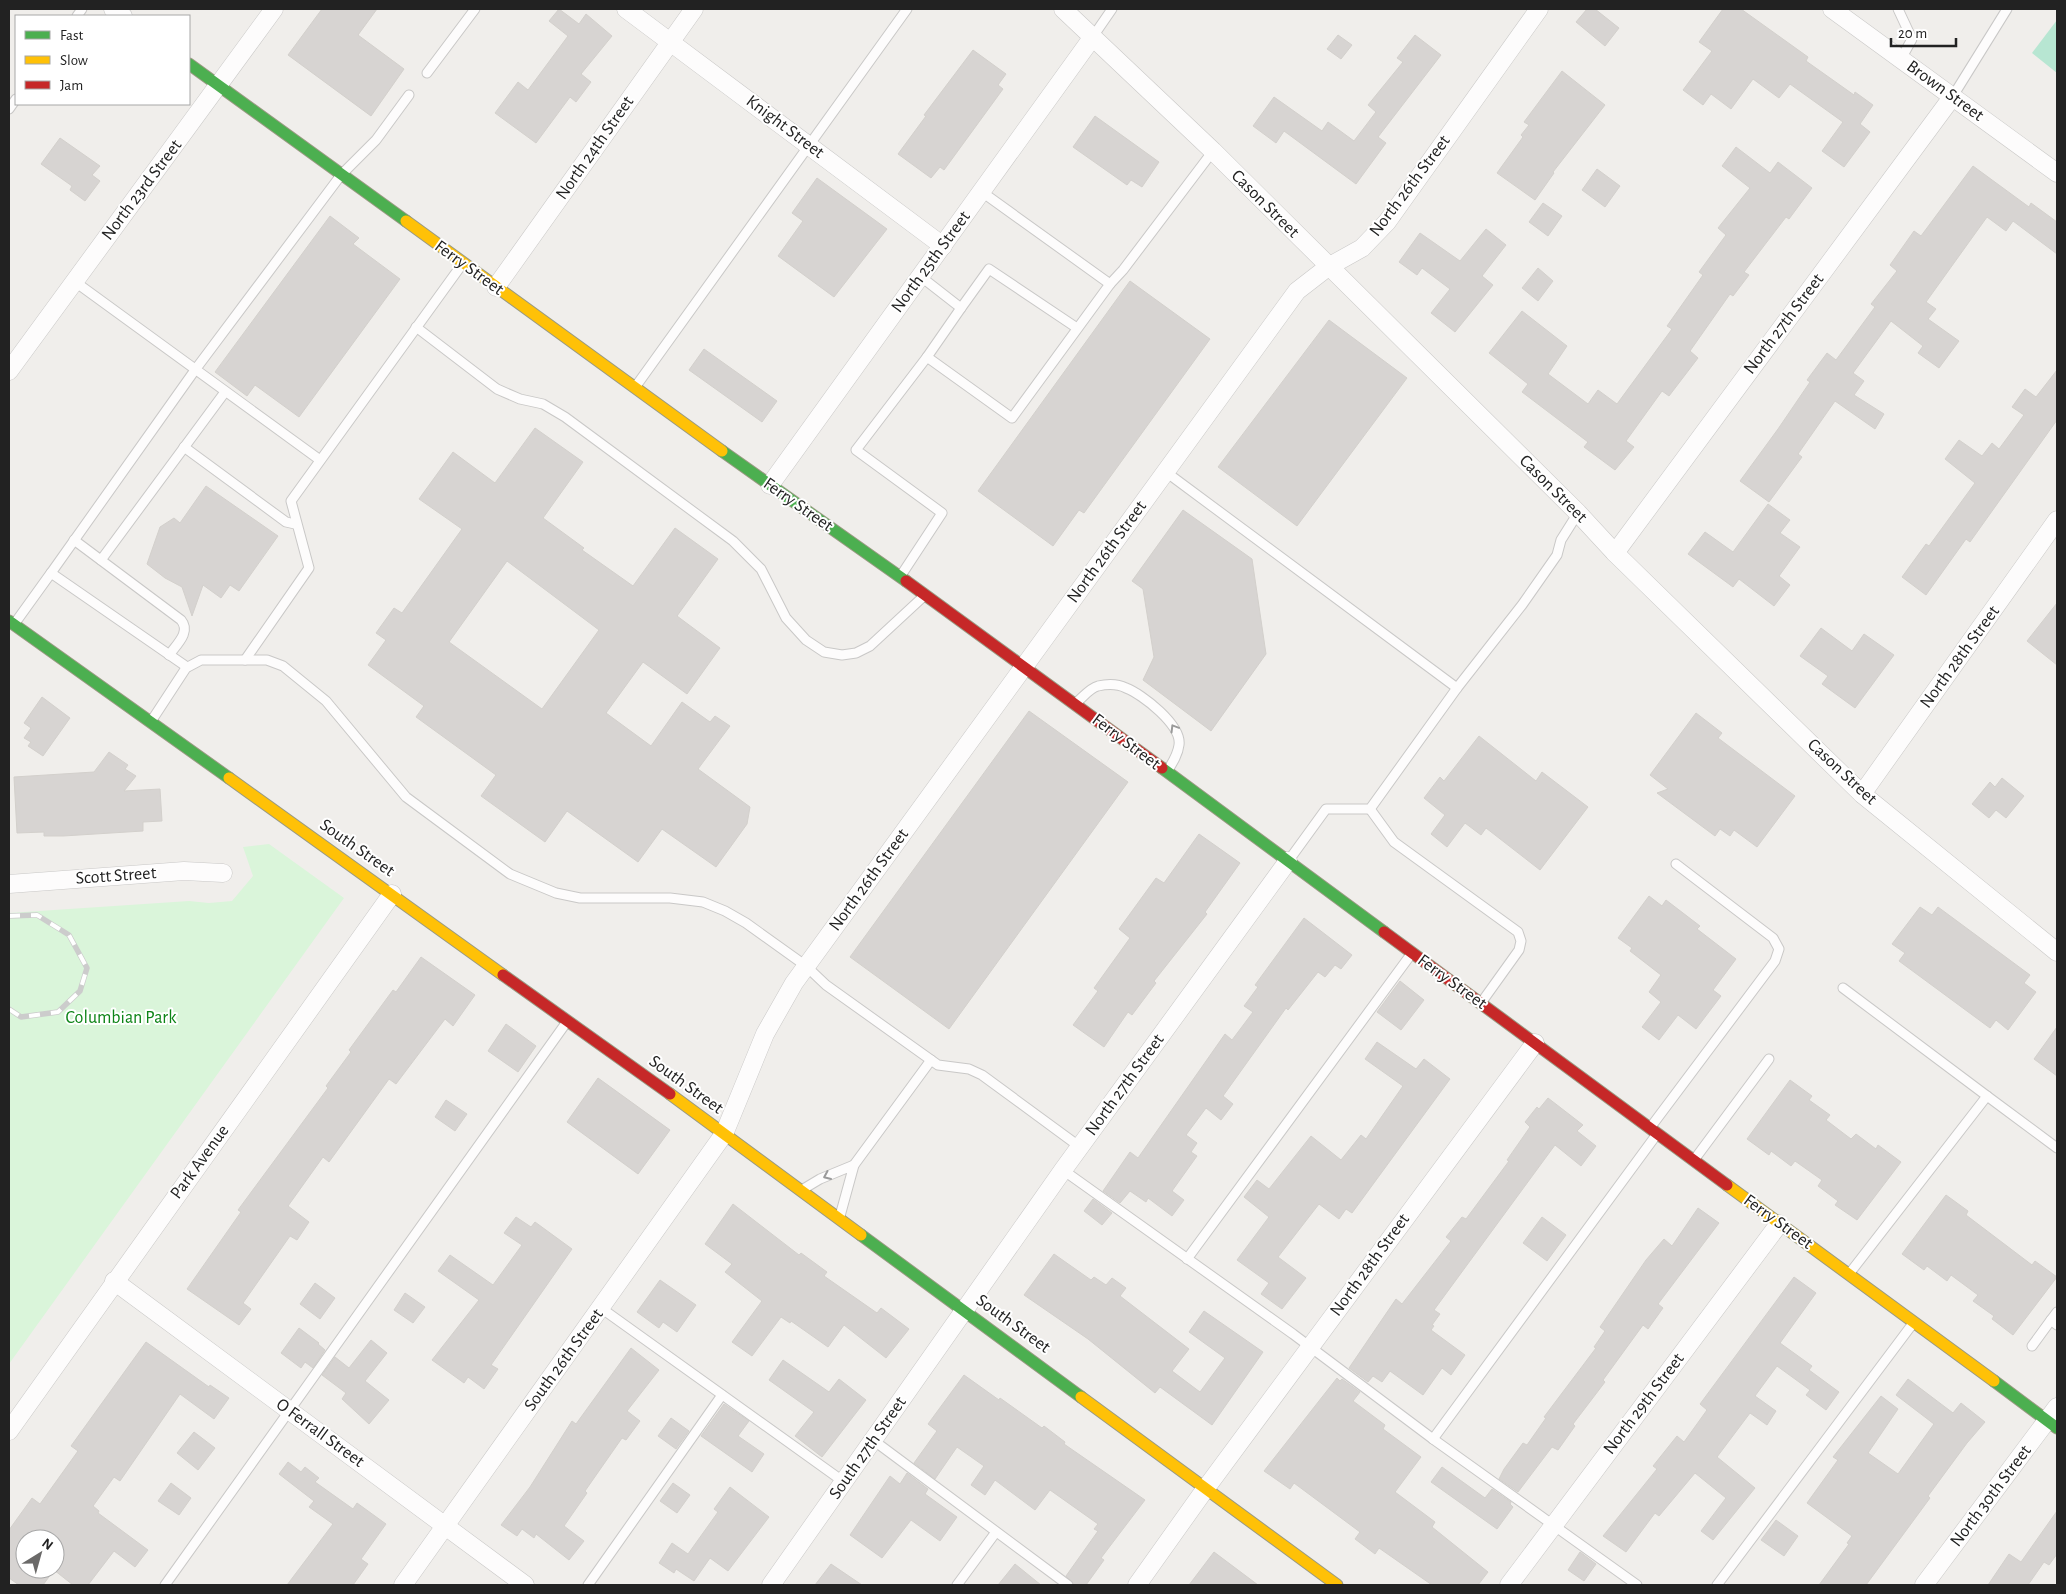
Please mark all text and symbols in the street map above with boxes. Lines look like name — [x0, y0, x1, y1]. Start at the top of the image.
legend — [15, 15, 190, 105]
scale bar — [1891, 15, 1956, 47]
text: 20 m — [1898, 26, 1927, 41]
text: Fast — [60, 28, 84, 43]
text: Slow — [60, 53, 88, 68]
street label: Brown Street — [1903, 57, 1987, 125]
text: Jam — [60, 78, 83, 93]
street label: Knight Street — [743, 92, 828, 162]
street label: North 24th Street — [553, 93, 637, 203]
street label: North 26th Street — [1366, 132, 1454, 240]
street label: North 23rd Street — [99, 136, 186, 244]
street label: Cason Street — [1228, 167, 1303, 242]
street label: North 25th Street — [888, 208, 974, 316]
street label: Ferry Street — [431, 237, 507, 299]
street label: North 27th Street — [1741, 270, 1828, 378]
street label: Cason Street — [1516, 452, 1591, 527]
street label: Ferry Street — [760, 475, 836, 536]
street label: North 26th Street — [1064, 497, 1150, 606]
street label: North 28th Street — [1917, 602, 2003, 712]
street label: Ferry Street — [1089, 711, 1164, 774]
one-way arrow — [1170, 725, 1180, 734]
street label: Cason Street — [1804, 736, 1880, 809]
street label: South Street — [316, 816, 398, 880]
street label: North 26th Street — [826, 825, 912, 934]
street label: Scott Street — [75, 864, 157, 888]
street label: Ferry Street — [1414, 951, 1490, 1013]
park label: Columbian Park — [66, 1009, 177, 1027]
street label: North 27th Street — [1082, 1031, 1168, 1139]
street label: South Street — [646, 1052, 727, 1118]
street label: Park Avenue — [167, 1122, 233, 1202]
one-way arrow — [823, 1169, 832, 1180]
street label: Ferry Street — [1740, 1191, 1816, 1253]
street label: North 28th Street — [1327, 1210, 1413, 1320]
street label: South Street — [973, 1291, 1054, 1357]
street label: South 26th Street — [521, 1305, 607, 1414]
street label: North 29th Street — [1600, 1350, 1688, 1458]
street label: South 27th Street — [826, 1393, 910, 1502]
street label: O Ferrall Street — [273, 1395, 368, 1471]
street label: North 30th Street — [1947, 1442, 2035, 1550]
north arrow — [15, 1529, 65, 1579]
text: N — [39, 1536, 55, 1553]

